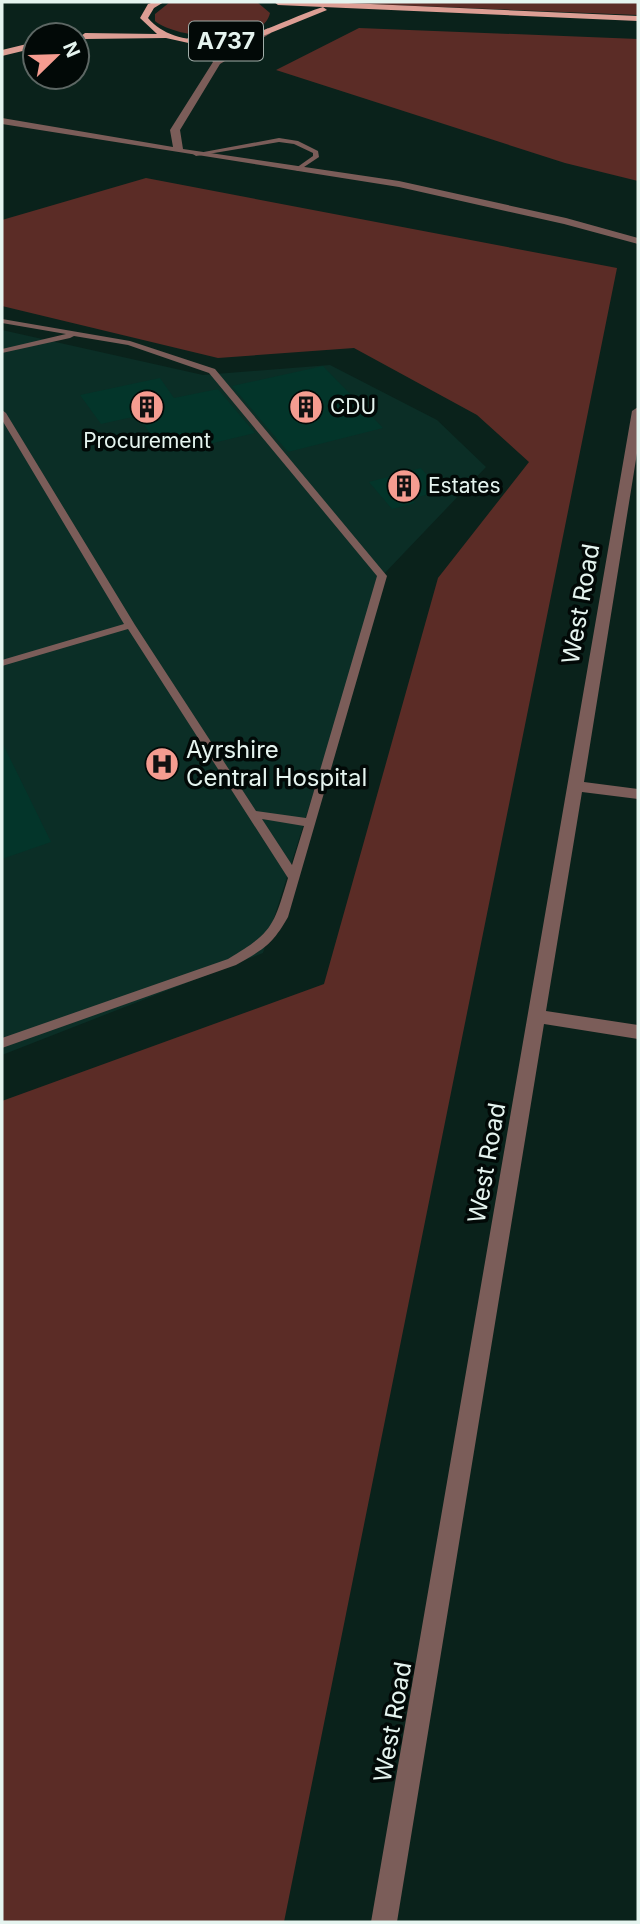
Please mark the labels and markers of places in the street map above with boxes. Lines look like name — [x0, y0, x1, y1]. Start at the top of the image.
building icon: Procurement — [128, 388, 166, 426]
building icon: CDU — [287, 388, 325, 426]
place label: CDU — [330, 394, 376, 419]
place label: Procurement — [83, 428, 211, 453]
building icon: Estates — [385, 467, 423, 505]
place label: Estates — [428, 473, 500, 498]
place label: Ayrshire Central Hospital — [186, 735, 367, 792]
hospital icon: Ayrshire Central Hospital — [143, 745, 181, 783]

